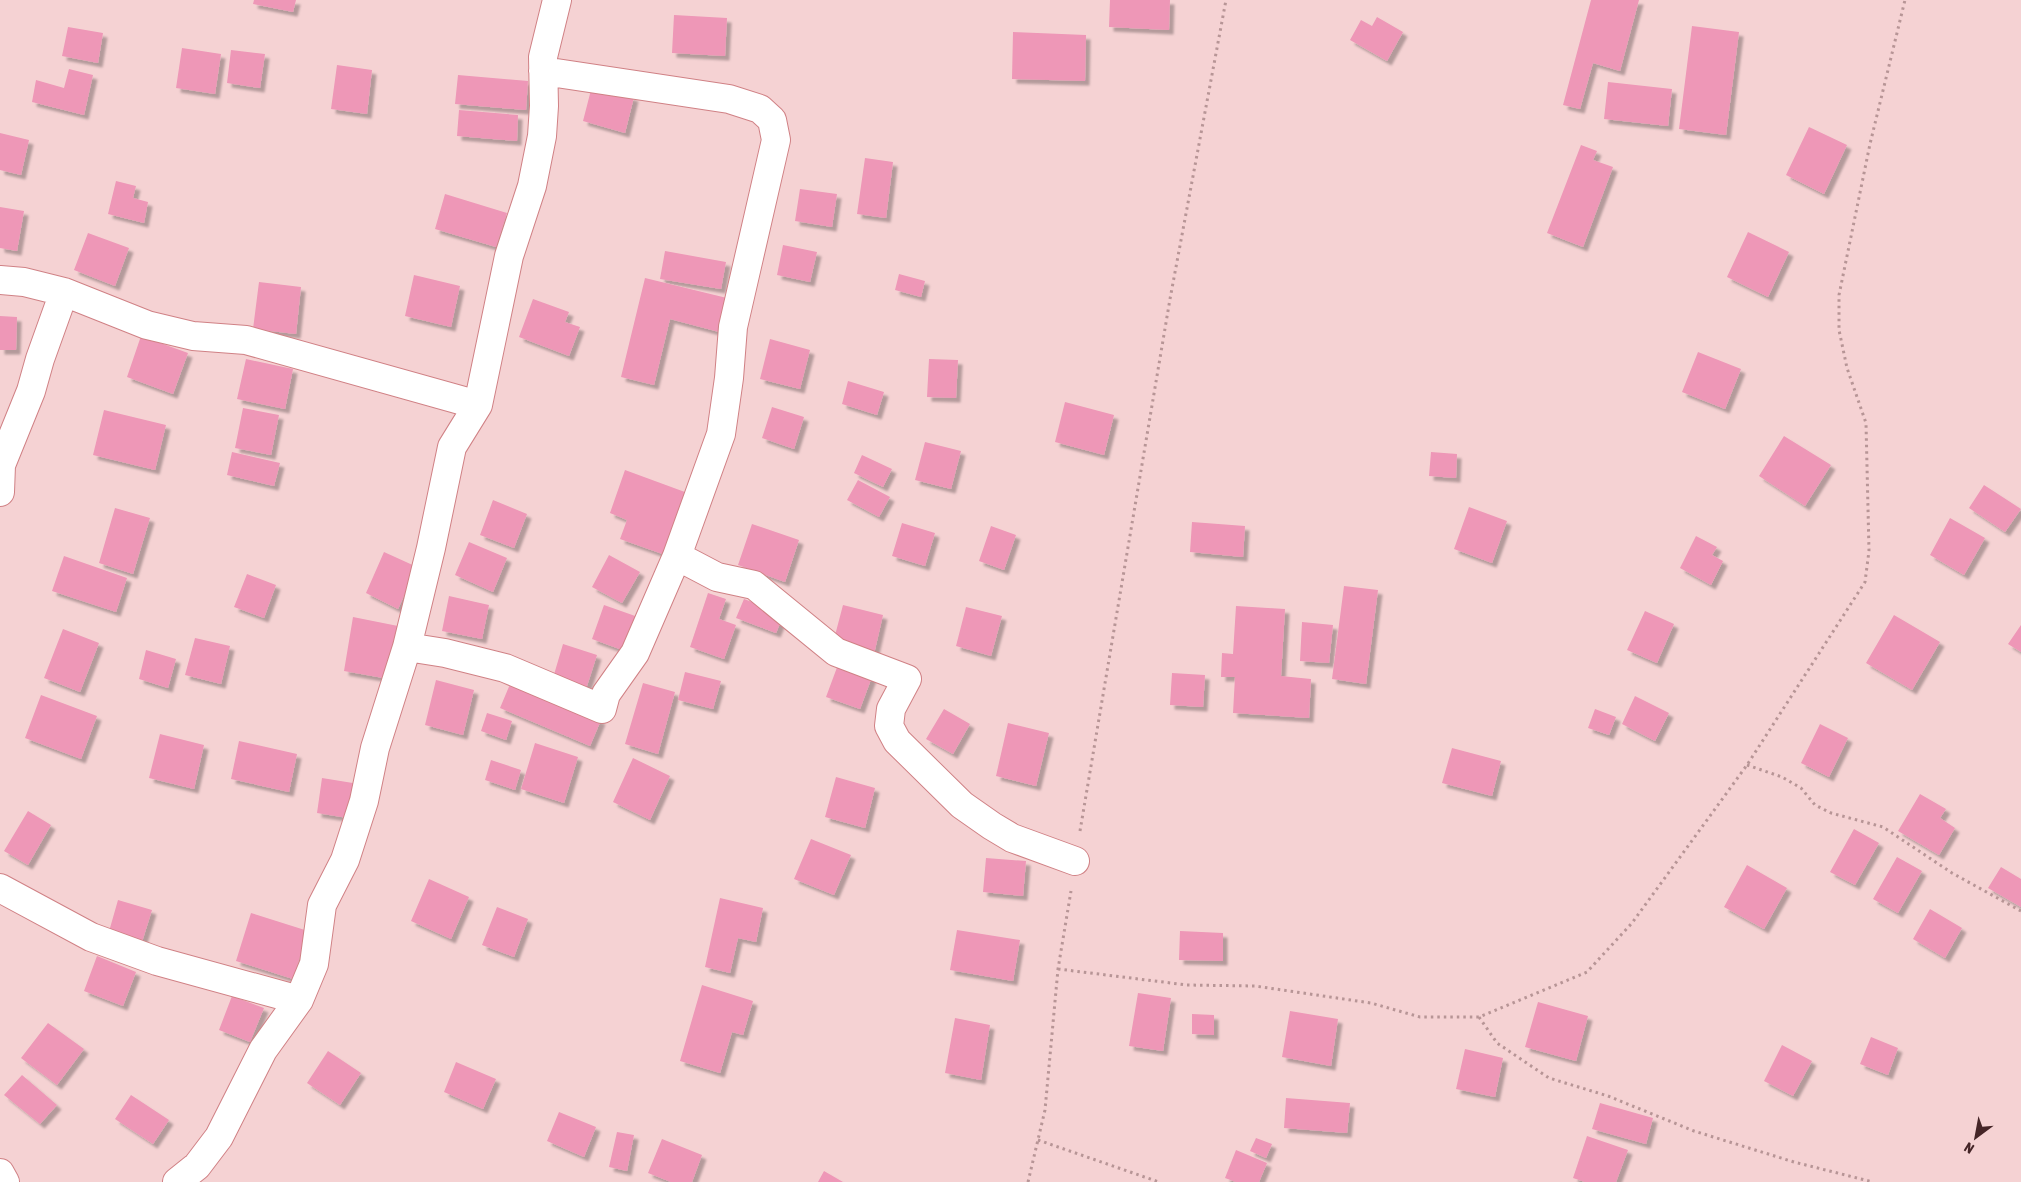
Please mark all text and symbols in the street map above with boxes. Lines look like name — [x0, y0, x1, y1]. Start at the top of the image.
north arrow — [1951, 1112, 2001, 1162]
text: N — [1961, 1139, 1977, 1157]

